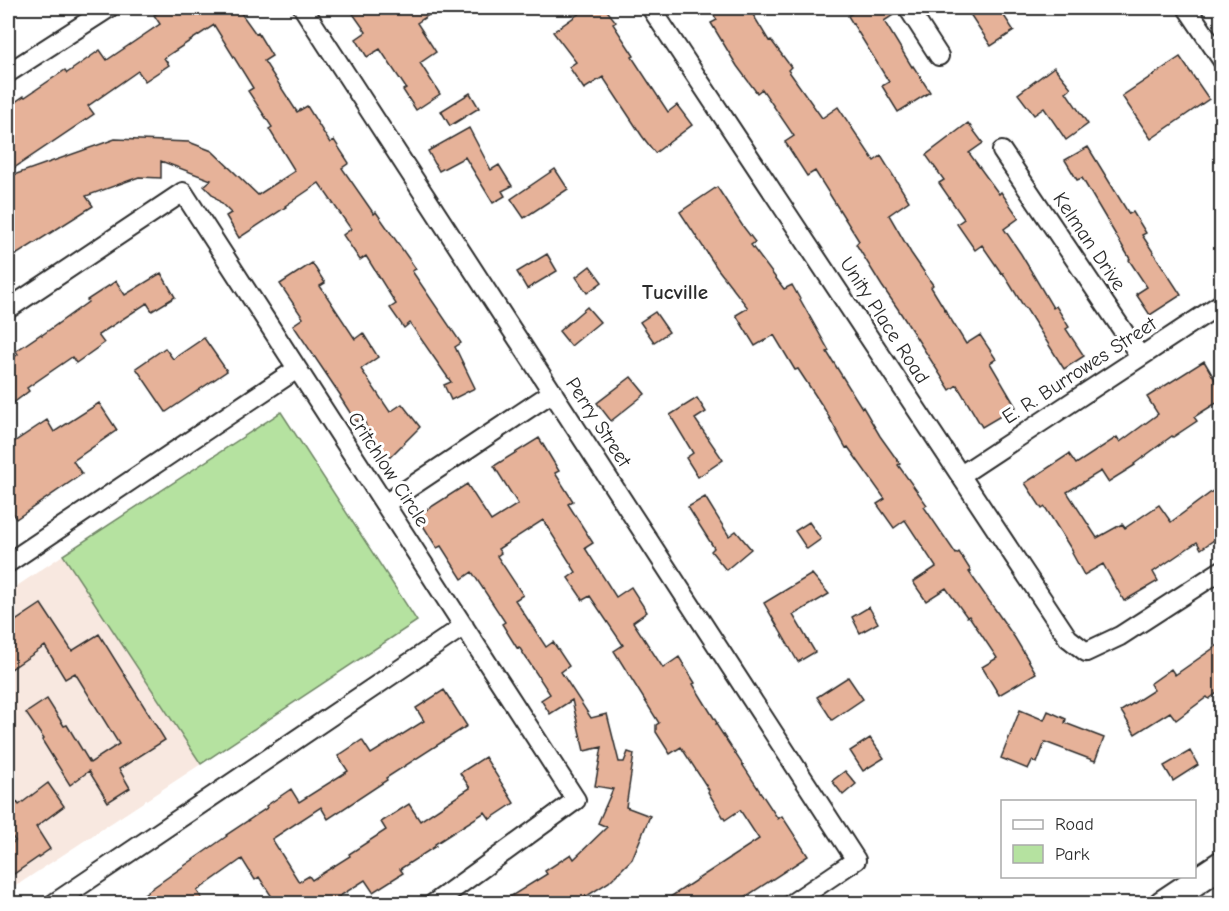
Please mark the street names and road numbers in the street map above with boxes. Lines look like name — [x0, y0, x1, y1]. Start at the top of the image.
street label: Kelman Drive — [1048, 188, 1131, 295]
street label: Unity Place Road — [835, 253, 934, 388]
street label: E. R. Burrowes Street — [998, 311, 1162, 429]
street label: Perry Street — [561, 373, 637, 472]
street label: Critchlow Circle — [343, 408, 434, 531]

